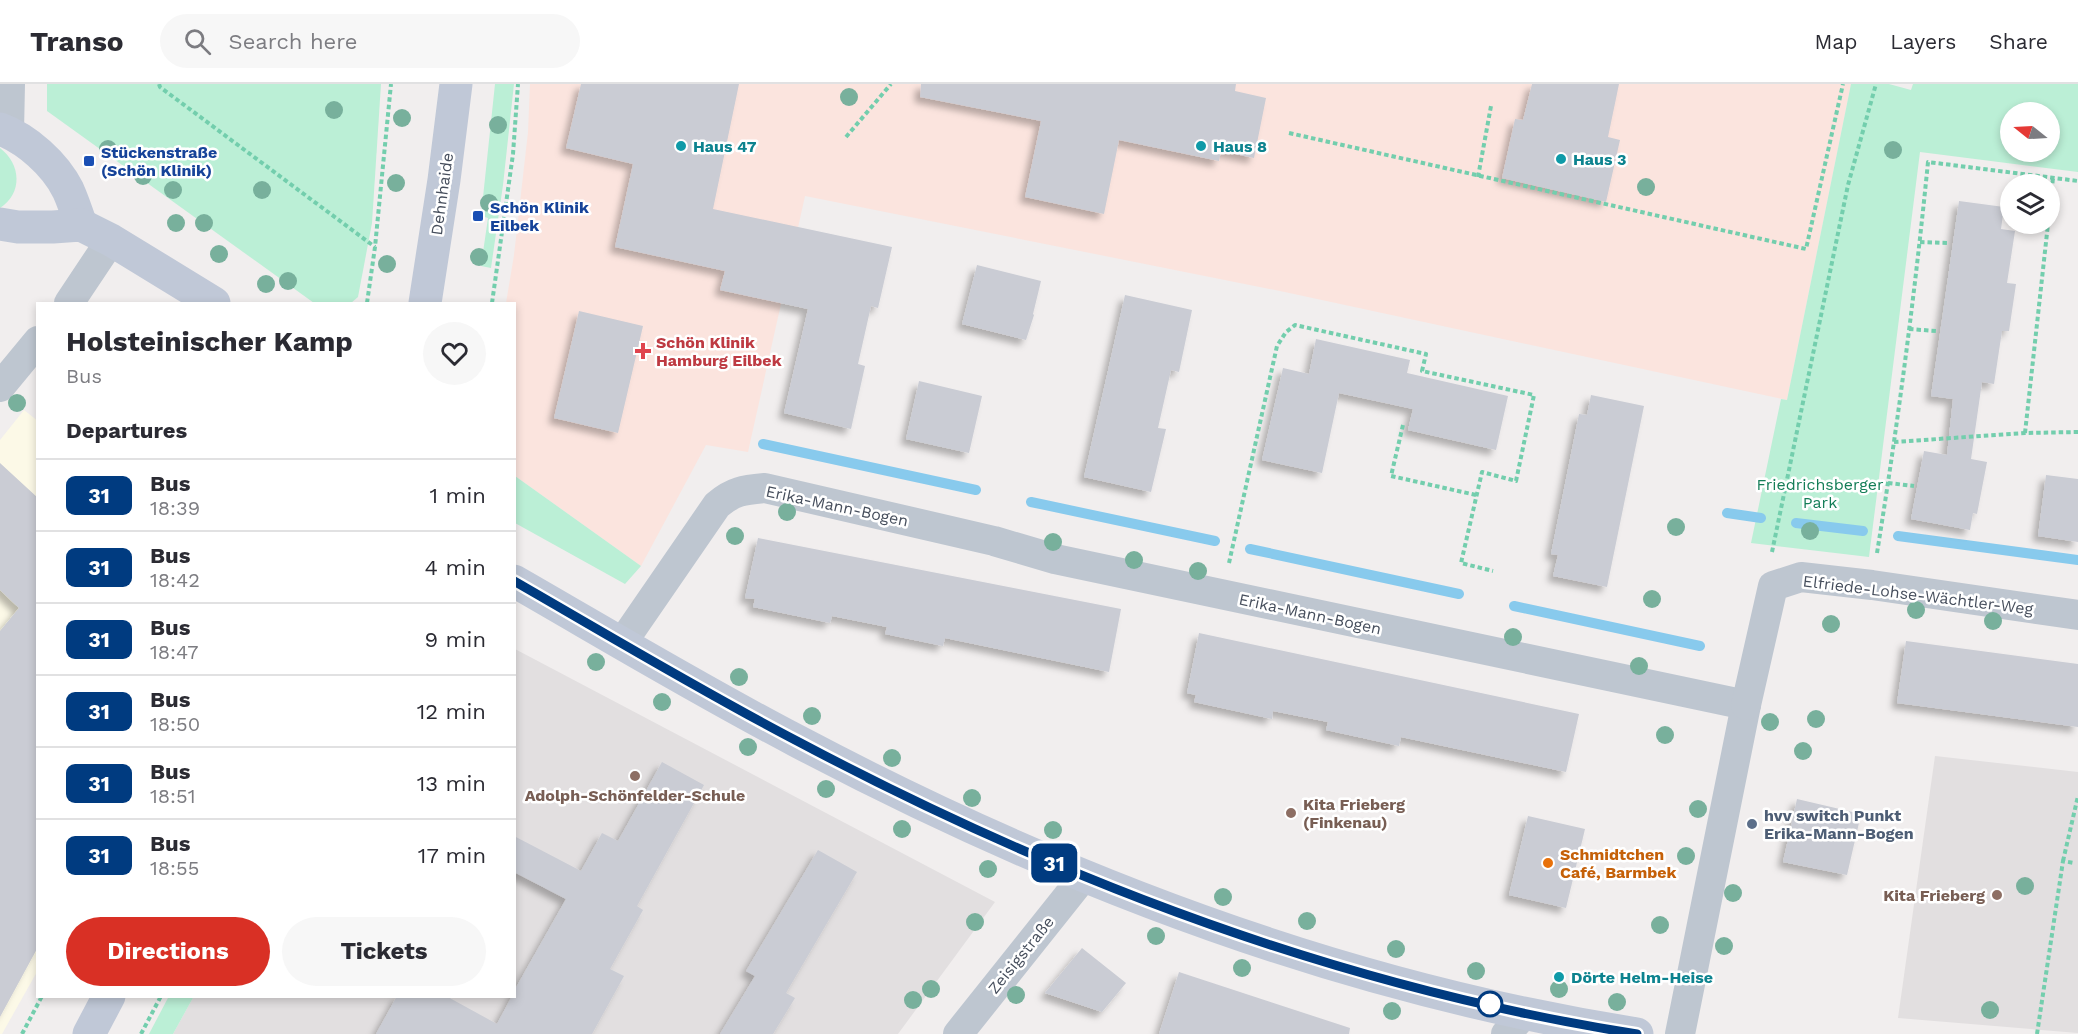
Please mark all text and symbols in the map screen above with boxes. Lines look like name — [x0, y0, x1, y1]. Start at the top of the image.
search box — [160, 14, 580, 68]
text: Transo — [30, 25, 124, 58]
icon: search — [181, 25, 214, 58]
text: Search here — [229, 29, 358, 54]
text: Map — [1814, 29, 1857, 54]
text: Layers — [1890, 29, 1956, 54]
text: Share — [1989, 29, 2048, 54]
north arrow — [2000, 102, 2060, 162]
map controls — [2000, 102, 2060, 234]
place label: Haus 47 — [693, 137, 757, 156]
place label: Haus 8 — [1213, 137, 1267, 156]
marker: Haus 47 — [674, 139, 688, 153]
marker: Haus 8 — [1194, 139, 1208, 153]
place label: Stückenstraße (Schön Klinik) — [101, 143, 217, 180]
place label: Haus 3 — [1573, 150, 1627, 169]
street label: Dehnhaide — [427, 152, 457, 236]
marker: Haus 3 — [1554, 152, 1568, 166]
marker: Stückenstraße (Schön Klinik) — [82, 154, 96, 168]
button: layers — [2000, 174, 2060, 234]
place label: Schön Klinik Eilbek — [490, 198, 589, 235]
marker: Schön Klinik Eilbek — [471, 209, 485, 223]
button: heart — [423, 322, 486, 385]
text: Holsteinischer Kamp — [66, 325, 353, 358]
place label: Schön Klinik Hamburg Eilbek — [656, 333, 782, 370]
marker: Schön Klinik Hamburg Eilbek — [634, 342, 652, 360]
text: Bus — [66, 364, 102, 388]
text: Departures — [66, 418, 187, 443]
text: Bus — [150, 471, 190, 496]
park label: Friedrichsberger Park — [1757, 475, 1884, 512]
street label: Erika-Mann-Bogen — [764, 482, 910, 530]
text: 31 — [88, 483, 110, 508]
text: 1 min — [429, 483, 486, 508]
text: 18:39 — [150, 496, 200, 520]
text: Bus — [150, 543, 190, 568]
text: 31 — [88, 555, 110, 580]
text: 4 min — [425, 555, 486, 580]
text: 18:42 — [150, 568, 200, 592]
street label: Elfriede-Lohse-Wächtler-Weg — [1802, 571, 2035, 619]
street label: Erika-Mann-Bogen — [1237, 590, 1383, 638]
text: Bus — [150, 615, 190, 640]
text: 31 — [88, 627, 110, 652]
text: 9 min — [424, 627, 486, 652]
text: 18:47 — [150, 640, 198, 664]
text: Bus — [150, 687, 190, 712]
text: 31 — [88, 699, 110, 724]
text: 12 min — [417, 699, 486, 724]
text: 18:50 — [150, 712, 200, 736]
text: Bus — [150, 759, 190, 784]
marker: Adolph-Schönfelder-Schule — [628, 769, 642, 783]
text: 31 — [88, 771, 110, 796]
text: 13 min — [417, 771, 486, 796]
text: 18:51 — [150, 784, 195, 808]
place label: Adolph-Schönfelder-Schule — [525, 786, 745, 805]
place label: Kita Frieberg (Finkenau) — [1303, 795, 1405, 832]
marker: Kita Frieberg (Finkenau) — [1284, 806, 1298, 820]
place label: hvv switch Punkt Erika-Mann-Bogen — [1764, 806, 1914, 843]
marker: hvv switch Punkt Erika-Mann-Bogen — [1745, 817, 1759, 831]
text: Bus — [150, 831, 190, 856]
text: 31 — [88, 843, 110, 868]
text: 17 min — [418, 843, 486, 868]
line badge: 31 — [1027, 844, 1081, 882]
place label: Schmidtchen Café, Barmbek — [1560, 845, 1677, 882]
text: 31 — [1043, 851, 1065, 876]
text: 18:55 — [150, 856, 199, 880]
marker: Schmidtchen Café, Barmbek — [1541, 856, 1555, 870]
place label: Kita Frieberg — [1883, 886, 1985, 905]
marker: Kita Frieberg — [1990, 888, 2004, 902]
street label: Zeisigstraße — [984, 913, 1058, 997]
button: Directions — [66, 917, 270, 986]
button: Tickets — [282, 917, 486, 986]
place label: Dörte Helm-Heise — [1571, 968, 1713, 987]
marker: Dörte Helm-Heise — [1552, 970, 1566, 984]
unlabelled marker — [1477, 991, 1503, 1017]

